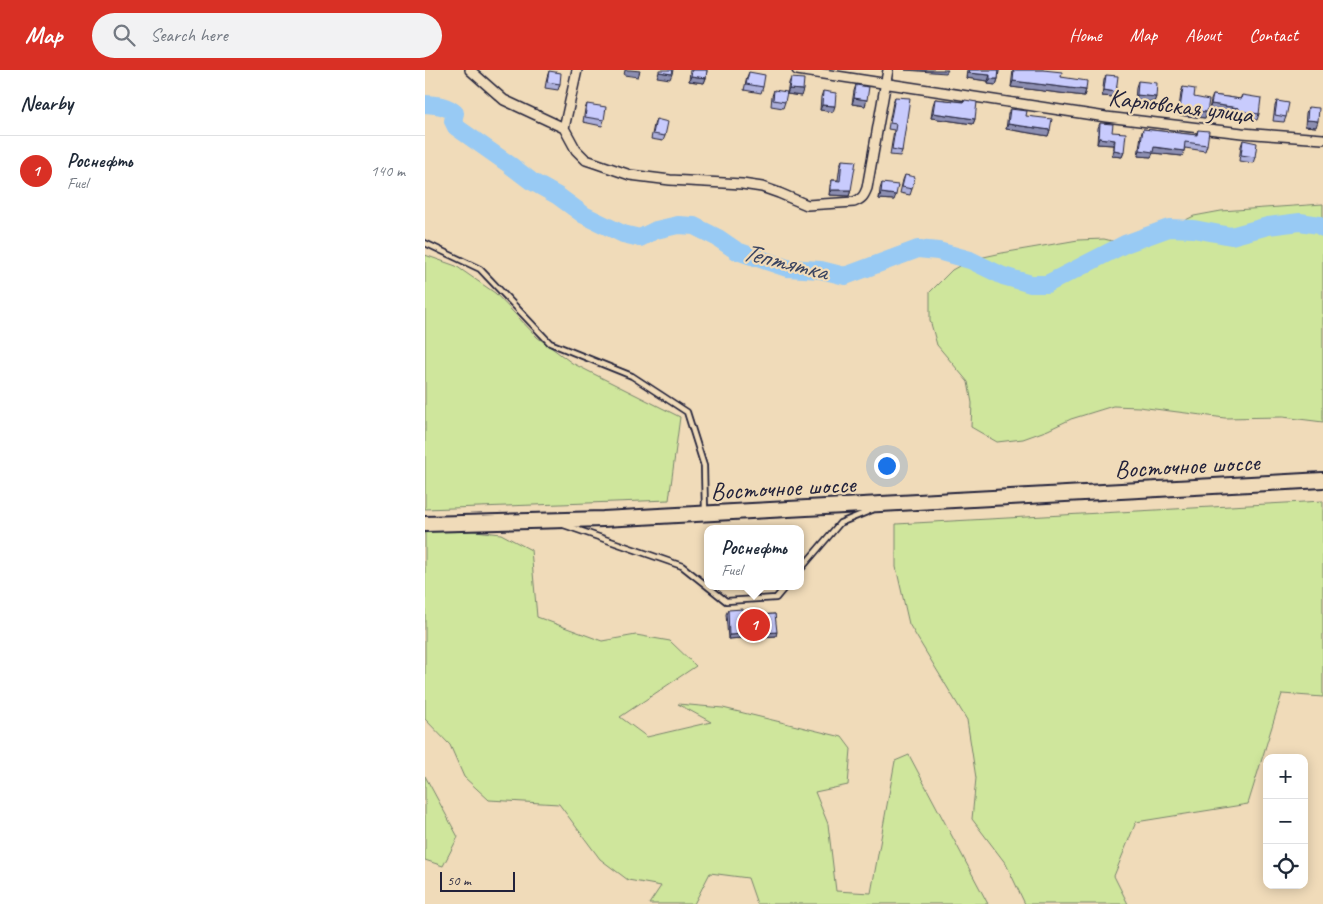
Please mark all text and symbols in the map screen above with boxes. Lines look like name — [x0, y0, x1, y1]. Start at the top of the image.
search box — [92, 13, 442, 58]
text: Map — [25, 20, 62, 50]
icon: search — [110, 21, 138, 49]
text: Search here — [150, 23, 228, 47]
text: Home — [1069, 24, 1102, 46]
text: Map — [1130, 24, 1157, 46]
text: About — [1185, 24, 1221, 46]
text: Contact — [1249, 24, 1298, 46]
street label: Карловская улица — [1107, 81, 1257, 131]
text: Nearby — [20, 90, 73, 116]
text: Роснефть — [67, 149, 132, 173]
text: 1 — [32, 161, 40, 181]
text: 140 m — [371, 161, 405, 181]
text: Fuel — [67, 173, 88, 193]
water label: Тептятка — [739, 235, 834, 289]
street label: Восточное шоссе — [1114, 446, 1262, 486]
your location — [874, 453, 900, 479]
street label: Восточное шоссе — [710, 468, 858, 508]
popup — [704, 525, 804, 590]
text: Роснефть — [721, 536, 787, 560]
text: Fuel — [721, 560, 742, 580]
pin: 1 — [738, 606, 770, 644]
map controls — [1263, 754, 1308, 889]
button: + — [1263, 754, 1308, 799]
button: − — [1263, 799, 1308, 844]
button: locate — [1263, 844, 1308, 889]
scale bar — [440, 869, 515, 892]
text: 50 m — [447, 872, 471, 889]

